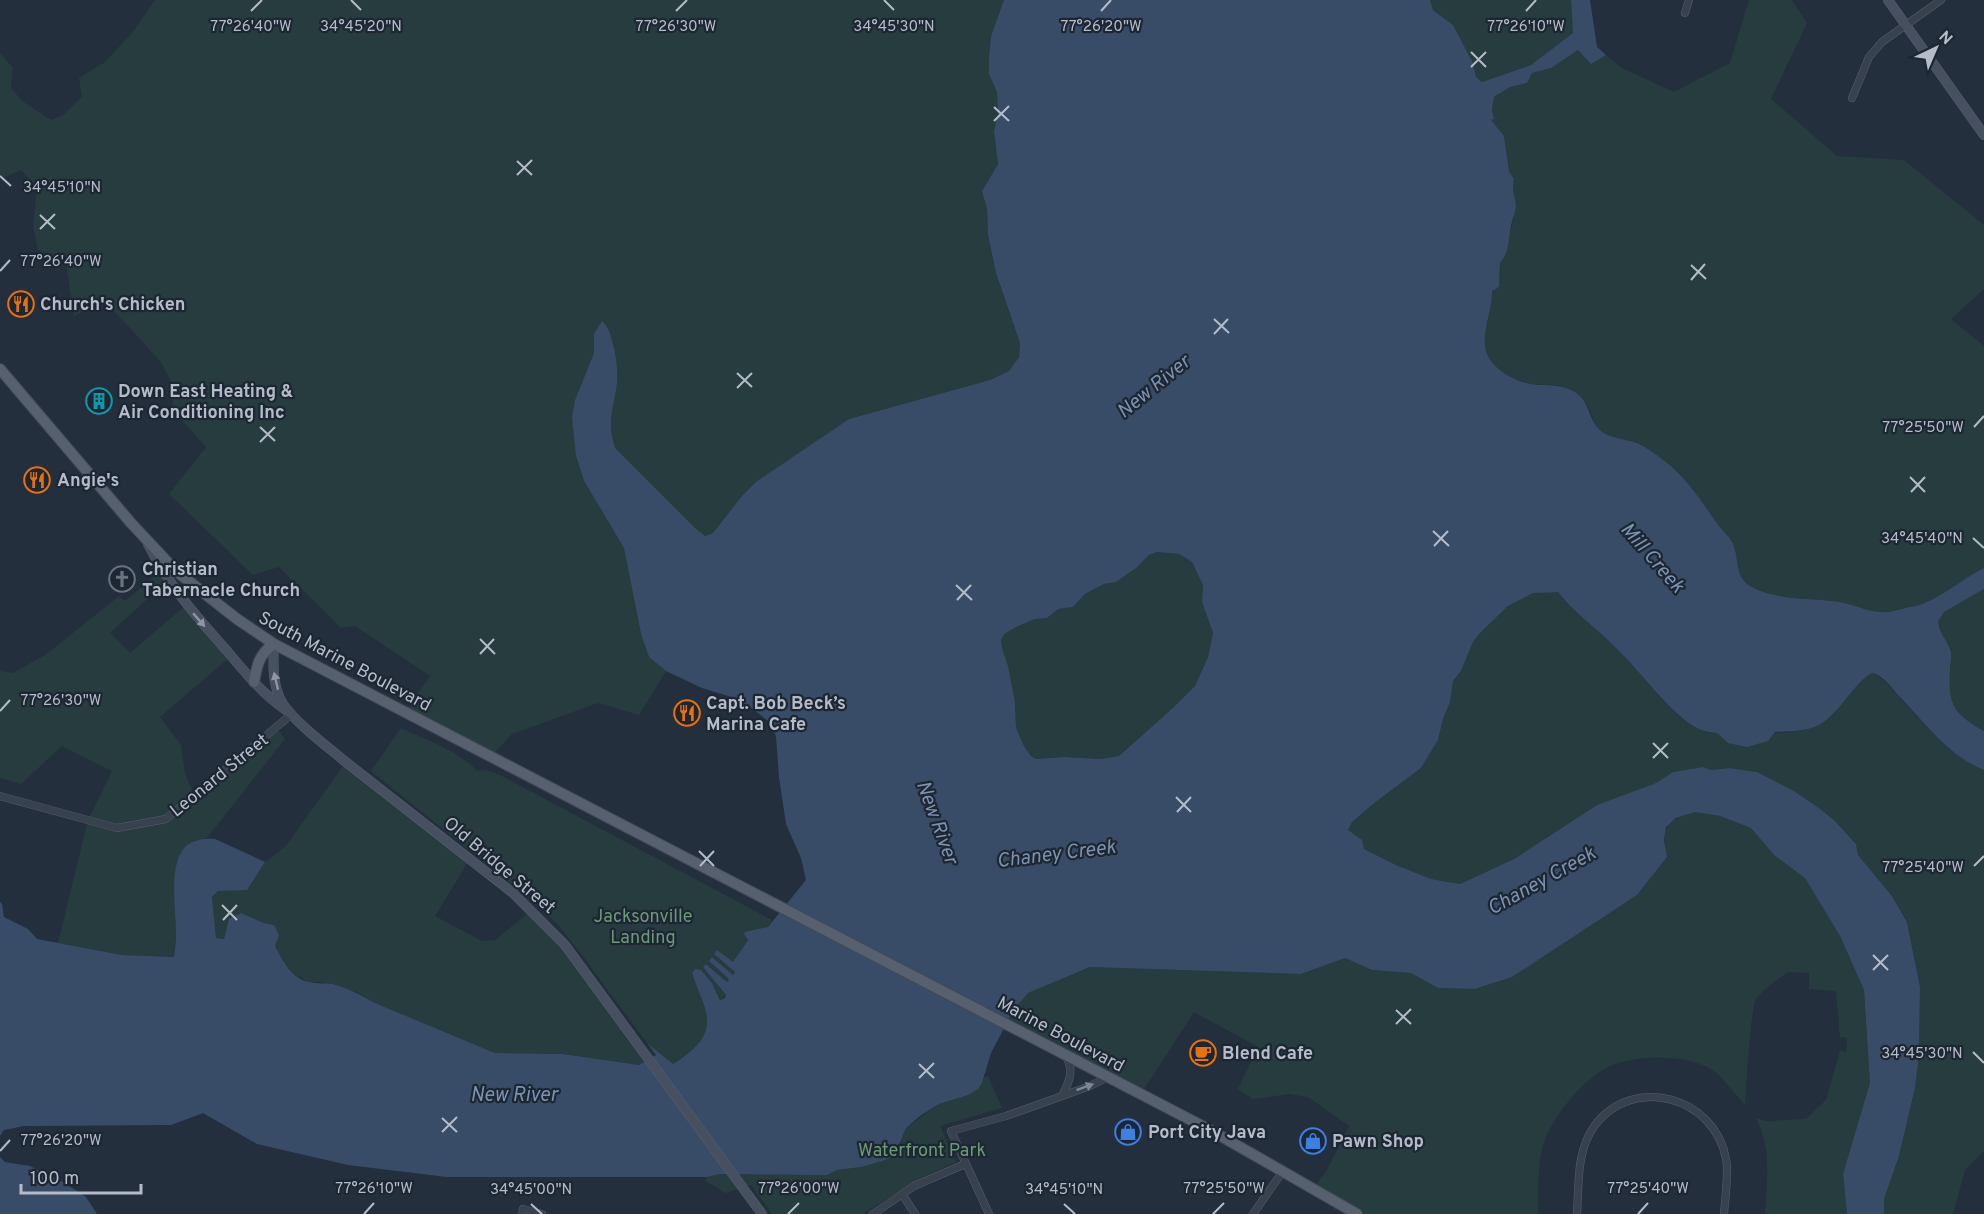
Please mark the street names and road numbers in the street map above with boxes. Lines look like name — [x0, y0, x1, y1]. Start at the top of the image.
street label: South Marine Boulevard — [254, 607, 435, 718]
street label: Leonard Street — [166, 729, 274, 823]
street label: Old Bridge Street — [438, 813, 560, 920]
street label: Marine Boulevard — [993, 992, 1128, 1079]

